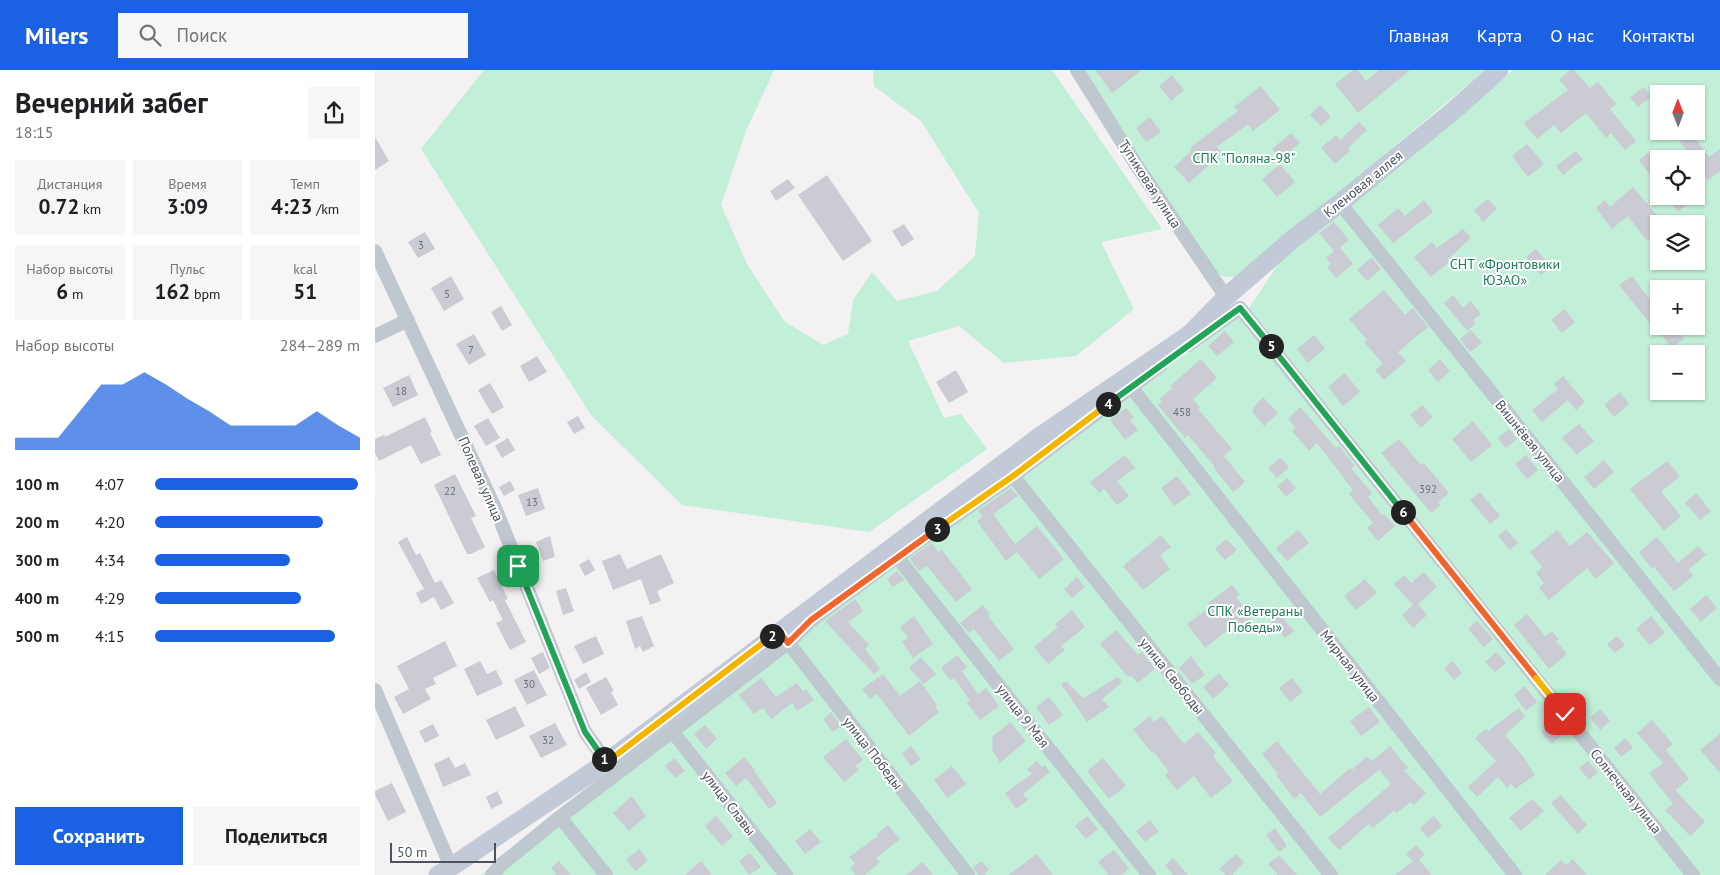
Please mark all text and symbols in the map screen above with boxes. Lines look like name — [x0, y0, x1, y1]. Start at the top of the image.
search box — [118, 13, 468, 58]
text: Milers — [25, 20, 88, 51]
icon: search — [136, 21, 164, 49]
text: Поиск — [176, 23, 227, 47]
text: Главная — [1388, 24, 1449, 47]
text: Карта — [1477, 24, 1522, 47]
text: О нас — [1550, 24, 1594, 47]
text: Контакты — [1622, 24, 1695, 47]
text: Вечерний забег — [15, 84, 208, 121]
north arrow — [1650, 85, 1705, 140]
map controls — [1650, 85, 1705, 400]
button: share — [308, 87, 360, 139]
text: 18:15 — [15, 122, 53, 142]
street label: Тупиковая улица — [1115, 136, 1185, 232]
street label: Кленовая аллея — [1320, 147, 1406, 221]
park label: СПК "Поляна-98" — [1192, 149, 1296, 167]
button: locate — [1650, 150, 1705, 205]
text: Дистанция — [37, 175, 102, 193]
text: Время — [168, 175, 207, 193]
text: Темп — [290, 175, 320, 193]
text: 0.72 — [38, 193, 79, 220]
text: 3:09 — [167, 193, 208, 220]
text: 4:23 — [271, 193, 312, 220]
text: km — [79, 200, 101, 218]
text: /km — [312, 200, 339, 218]
button: layers — [1650, 215, 1705, 270]
house number: 3 — [418, 238, 424, 252]
park label: СНТ «Фронтовики ЮЗАО» — [1450, 255, 1560, 289]
text: Набор высоты — [26, 260, 113, 278]
text: Пульс — [170, 260, 205, 278]
text: kcal — [293, 260, 317, 278]
text: 6 — [56, 278, 68, 305]
text: 162 — [155, 278, 190, 305]
text: 51 — [293, 278, 317, 305]
button: + — [1650, 280, 1705, 335]
text: m — [68, 285, 83, 303]
text: bpm — [190, 285, 220, 303]
house number: 5 — [444, 287, 450, 301]
pin: 5 — [1259, 334, 1283, 358]
text: Набор высоты — [15, 335, 114, 355]
text: 284–289 m — [280, 335, 360, 355]
text: 5 — [1268, 337, 1275, 355]
house number: 7 — [468, 343, 474, 357]
button: − — [1650, 345, 1705, 400]
house number: 18 — [395, 384, 407, 398]
pin: 4 — [1095, 392, 1121, 416]
text: 4 — [1105, 395, 1112, 413]
street label: Вишнёвая улица — [1491, 396, 1569, 486]
house number: 458 — [1173, 405, 1191, 419]
street label: Полевая улица — [454, 434, 508, 524]
text: 100 m — [15, 474, 59, 494]
text: 4:07 — [95, 474, 125, 494]
house number: 392 — [1419, 482, 1437, 496]
house number: 22 — [444, 484, 456, 498]
house number: 13 — [526, 495, 538, 509]
pin: 6 — [1391, 500, 1415, 524]
text: 6 — [1400, 503, 1407, 521]
text: 200 m — [15, 512, 59, 532]
text: 4:20 — [95, 512, 125, 532]
pin: 3 — [925, 516, 949, 542]
text: 3 — [934, 520, 941, 538]
pin — [497, 545, 539, 587]
text: 300 m — [15, 550, 59, 570]
text: 4:34 — [95, 550, 125, 570]
icon: arrive — [504, 552, 532, 580]
text: 400 m — [15, 588, 59, 608]
text: 4:29 — [95, 588, 125, 608]
park label: СПК «Ветераны Победы» — [1207, 602, 1303, 636]
pin: 2 — [759, 624, 785, 648]
text: 500 m — [15, 626, 59, 646]
text: 4:15 — [95, 626, 125, 646]
street label: Мирная улица — [1316, 626, 1384, 706]
text: 2 — [769, 627, 776, 645]
street label: улица Свободы — [1136, 634, 1208, 718]
house number: 30 — [523, 677, 535, 691]
street label: улица 9 Мая — [993, 681, 1053, 751]
pin — [1544, 693, 1586, 735]
icon: check — [1551, 700, 1579, 728]
street label: улица Победы — [839, 713, 907, 793]
house number: 32 — [542, 733, 554, 747]
street label: Солнечная улица — [1586, 745, 1666, 837]
pin: 1 — [591, 746, 617, 772]
text: 1 — [601, 750, 608, 768]
street label: улица Славы — [698, 767, 760, 839]
button: Сохранить — [15, 807, 183, 865]
button: Поделиться — [193, 807, 360, 865]
scale bar — [390, 840, 496, 863]
text: 50 m — [397, 843, 427, 861]

